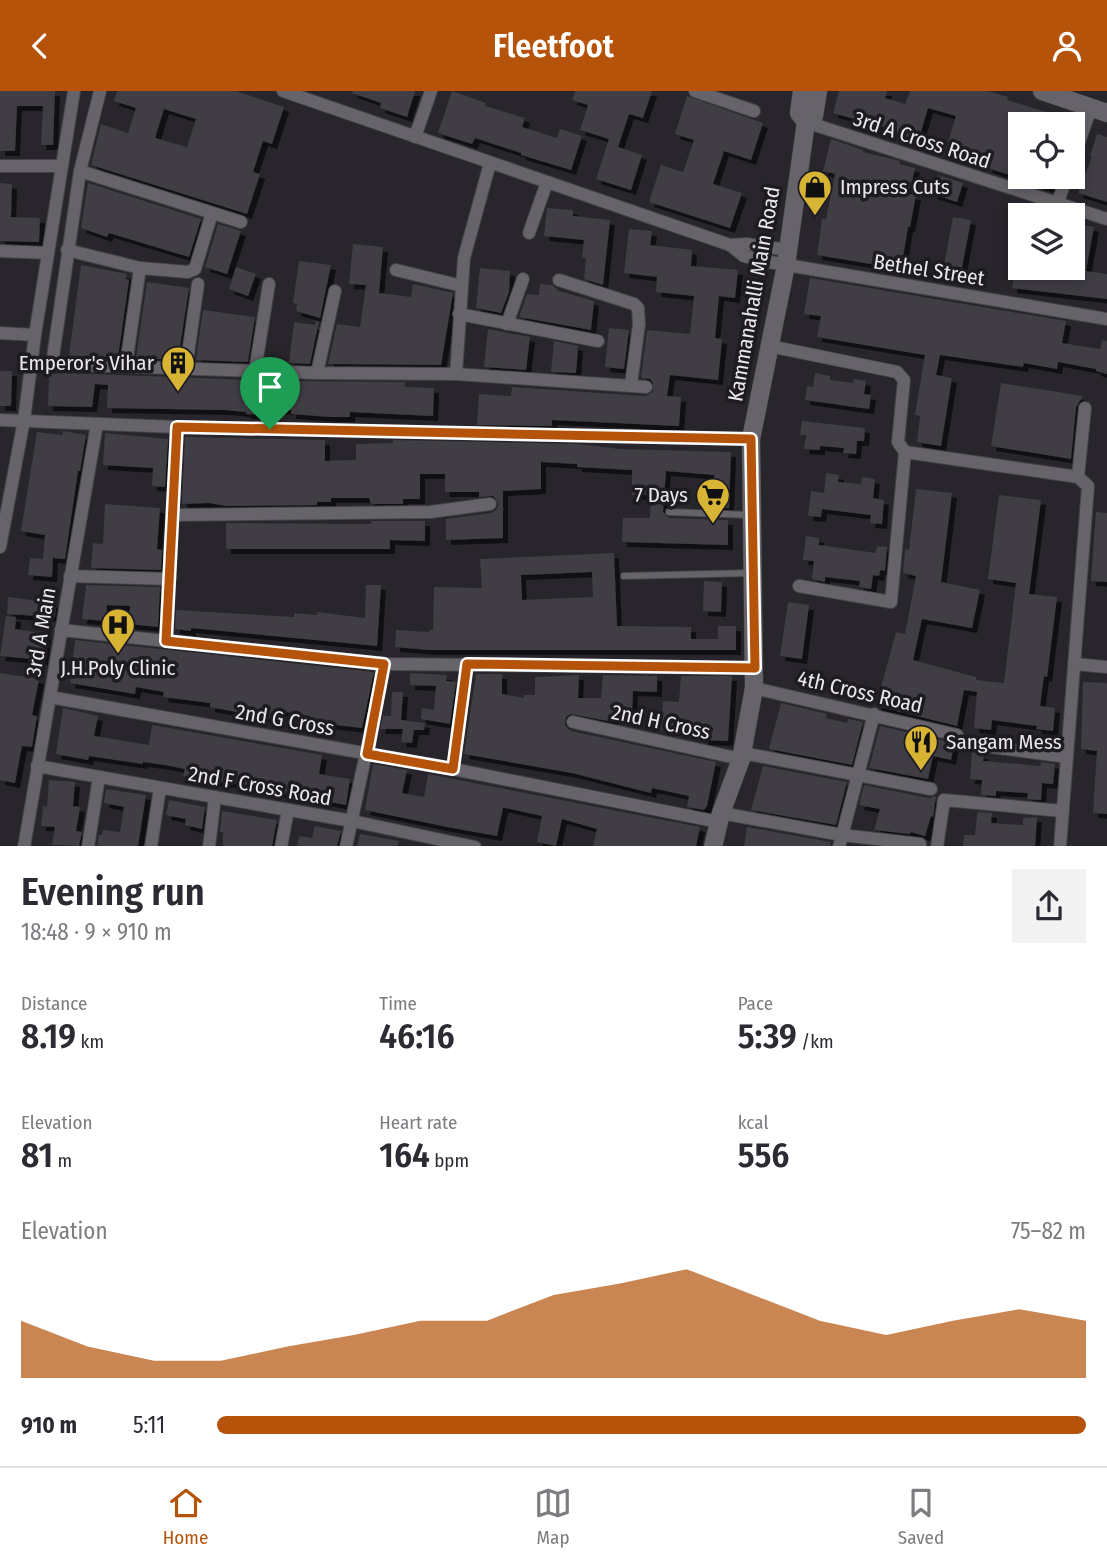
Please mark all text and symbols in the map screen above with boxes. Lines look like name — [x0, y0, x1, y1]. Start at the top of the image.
icon: back — [21, 27, 59, 65]
text: Fleetfoot — [493, 27, 614, 65]
icon: person — [1048, 27, 1086, 65]
street label: 3rd A Cross Road — [850, 106, 994, 174]
map controls — [1008, 112, 1085, 280]
button: locate — [1008, 112, 1085, 189]
shop icon: Impress Cuts — [796, 168, 834, 217]
place label: Impress Cuts — [840, 174, 950, 200]
street label: Kammanahalli Main Road — [722, 185, 786, 403]
button: layers — [1008, 203, 1085, 280]
street label: Bethel Street — [872, 248, 987, 292]
building icon: Emperor's Vihar — [159, 344, 197, 393]
place label: Emperor's Vihar — [19, 350, 155, 376]
pin — [240, 357, 300, 429]
icon: arrive — [251, 368, 289, 406]
supermarket icon: 7 Days — [694, 476, 732, 525]
place label: 7 Days — [634, 482, 688, 508]
street label: 3rd A Main — [20, 585, 62, 679]
hospital icon: J.H.Poly Clinic — [99, 606, 137, 655]
place label: J.H.Poly Clinic — [60, 655, 176, 681]
street label: 4th Cross Road — [795, 665, 925, 719]
street label: 2nd G Cross — [234, 699, 336, 741]
street label: 2nd H Cross — [609, 699, 713, 745]
restaurant icon: Sangam Mess — [902, 723, 940, 772]
place label: Sangam Mess — [946, 729, 1062, 755]
street label: 2nd F Cross Road — [186, 761, 334, 811]
text: Evening run — [21, 869, 205, 915]
button: share — [1012, 869, 1086, 943]
text: 18:48 · 9 × 910 m — [21, 918, 172, 946]
text: Distance — [21, 992, 88, 1015]
text: Time — [379, 992, 417, 1015]
text: Pace — [738, 992, 773, 1015]
text: 8.19 — [21, 1015, 76, 1057]
text: 46:16 — [379, 1015, 454, 1057]
text: 5:39 — [738, 1015, 797, 1057]
text: km — [76, 1030, 104, 1053]
text: /km — [797, 1030, 834, 1053]
text: Elevation — [21, 1111, 93, 1134]
text: Heart rate — [379, 1111, 457, 1134]
text: kcal — [738, 1111, 768, 1134]
text: 81 — [21, 1134, 53, 1176]
text: 164 — [379, 1134, 430, 1176]
text: 556 — [738, 1134, 789, 1176]
text: m — [53, 1149, 72, 1172]
text: bpm — [430, 1149, 469, 1172]
text: Elevation — [21, 1217, 108, 1245]
text: 75–82 m — [1011, 1217, 1086, 1245]
text: 910 m — [21, 1411, 77, 1439]
text: 5:11 — [133, 1411, 165, 1439]
tab: Home — [163, 1484, 208, 1549]
tab: Map — [534, 1484, 572, 1549]
tab: Saved — [898, 1484, 944, 1549]

